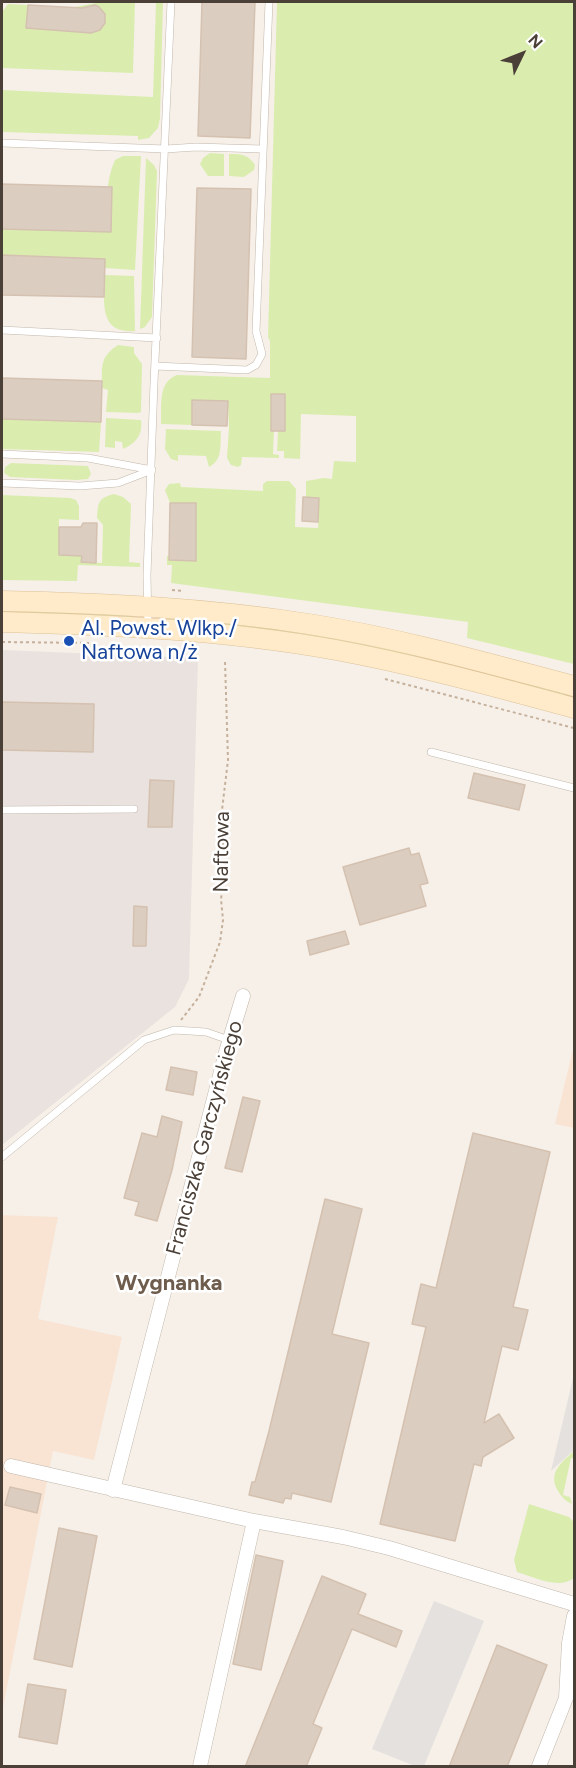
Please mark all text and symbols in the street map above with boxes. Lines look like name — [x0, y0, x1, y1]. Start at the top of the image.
north arrow — [492, 24, 552, 84]
text: N — [524, 30, 547, 52]
place label: Al. Powst. Wlkp./ Naftowa n/ż — [81, 616, 237, 666]
marker: Al. Powst. Wlkp./ Naftowa n/ż — [62, 634, 76, 648]
street label: Naftowa — [209, 811, 235, 893]
street label: Franciszka Garczyńskiego — [162, 1018, 248, 1258]
district label: Wygnanka — [116, 1271, 222, 1297]

